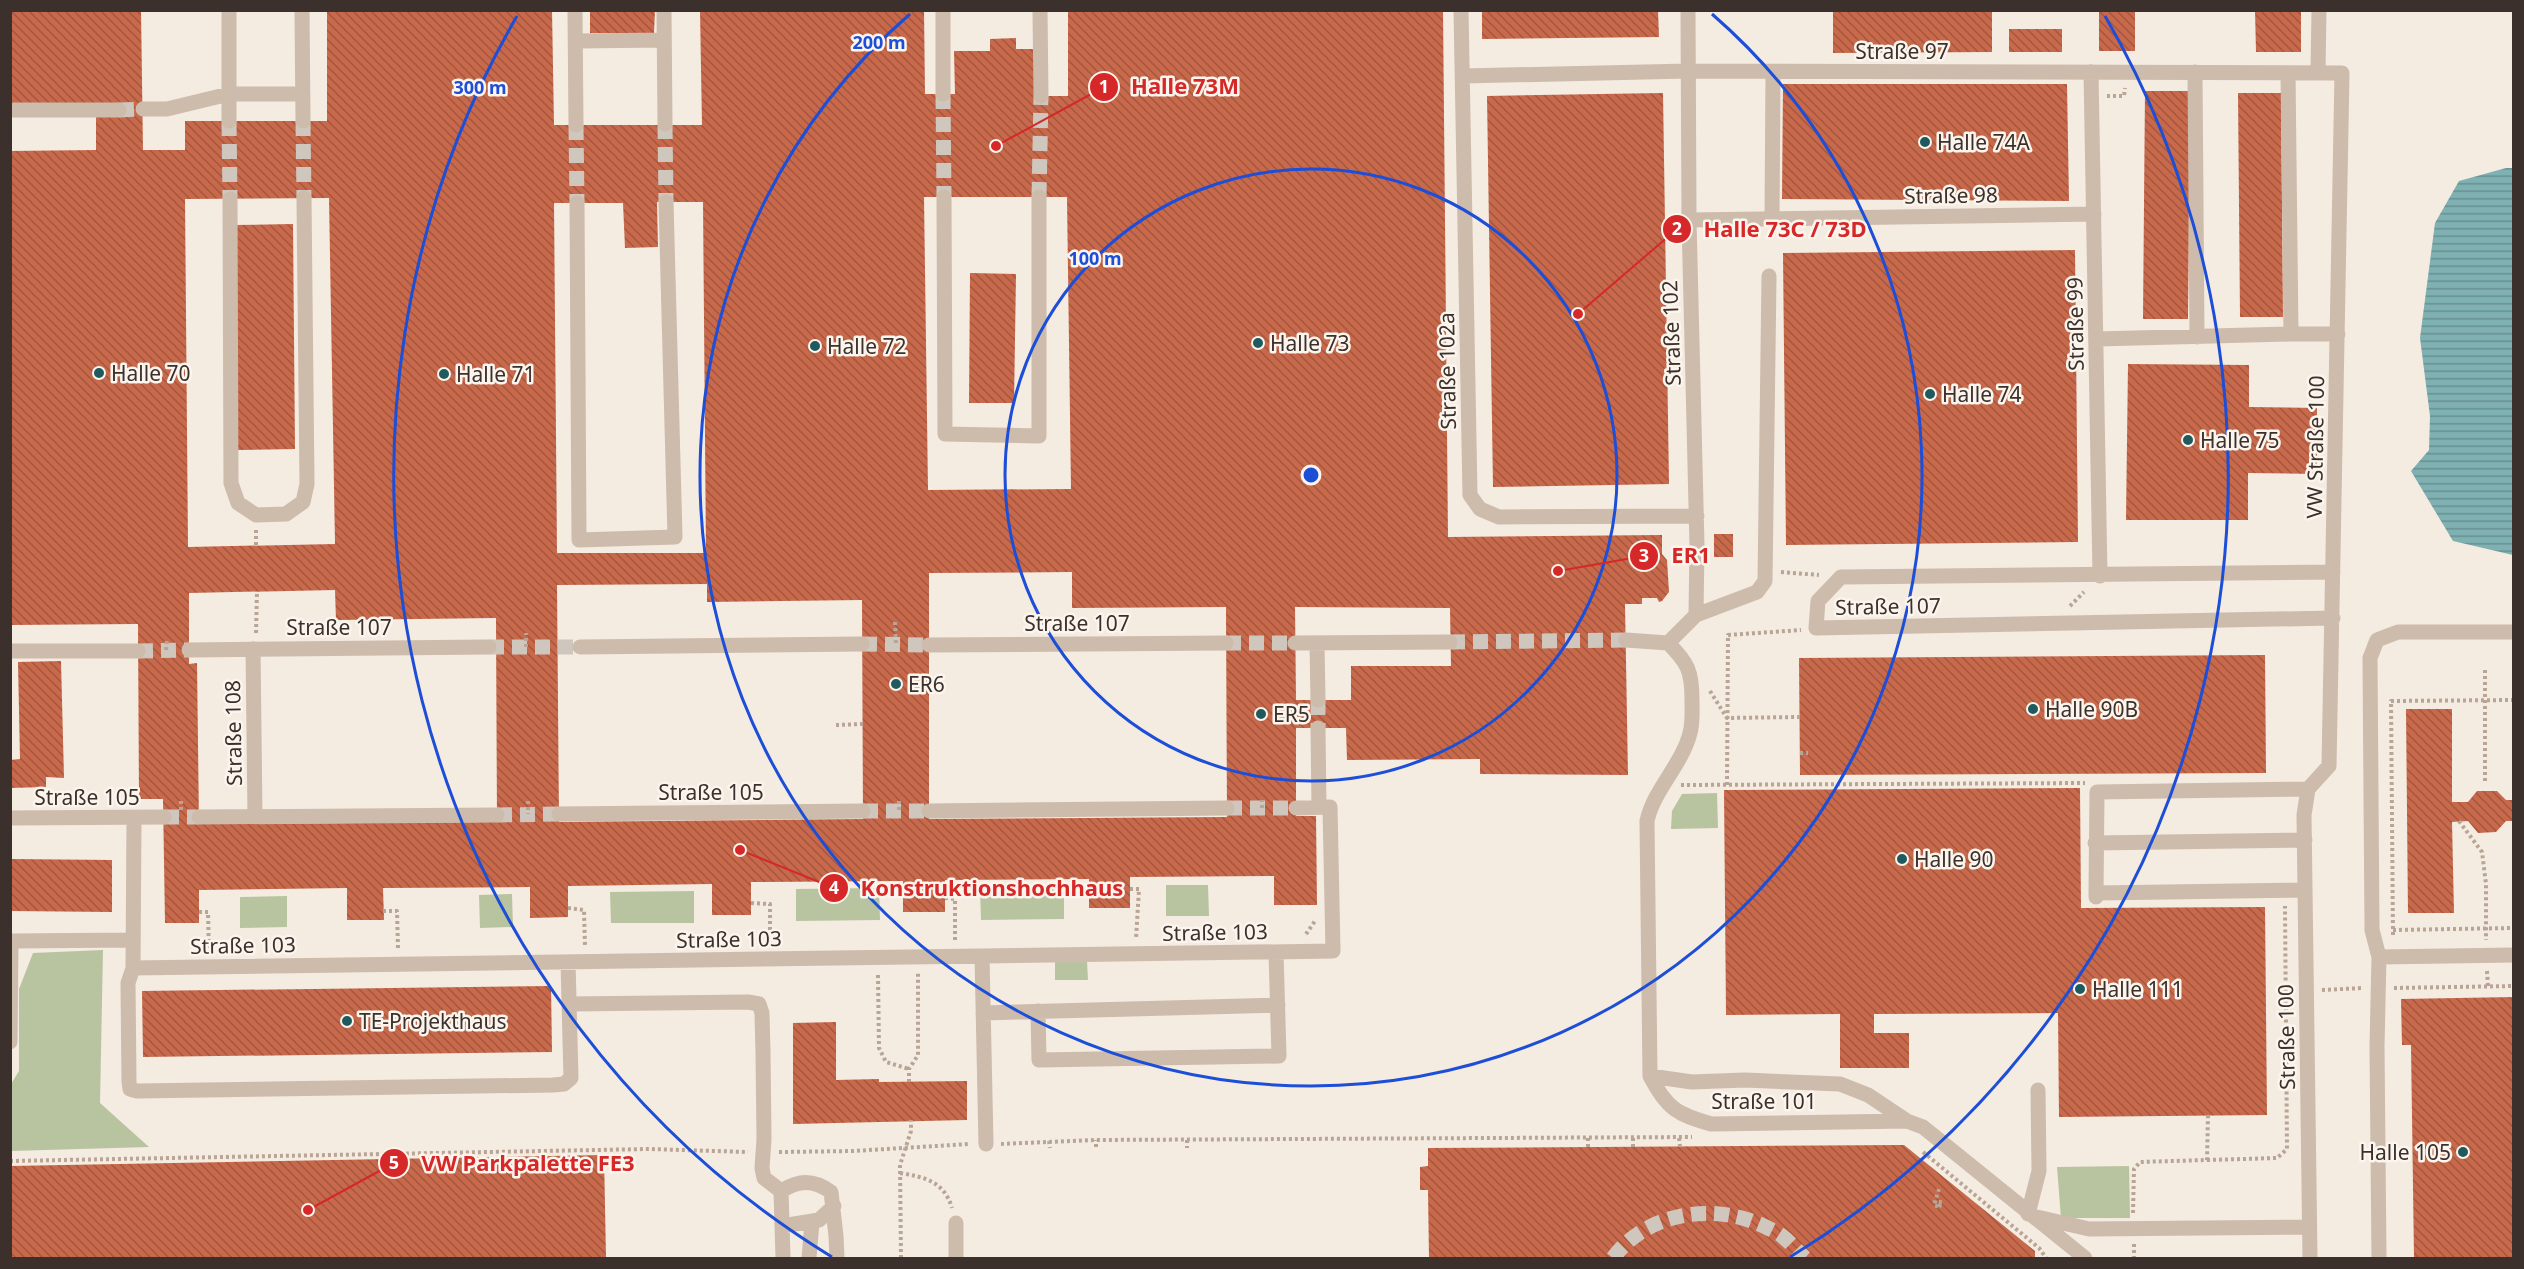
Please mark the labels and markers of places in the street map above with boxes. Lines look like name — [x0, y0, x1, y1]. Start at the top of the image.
callout: Halle 73M — [1089, 67, 1251, 107]
place label: Halle 74A — [1937, 128, 2031, 156]
marker: Halle 74A — [1918, 135, 1932, 149]
callout: Halle 73C / 73D — [1662, 209, 1879, 249]
place label: Halle 73 — [1270, 329, 1350, 357]
place label: Halle 72 — [827, 332, 907, 360]
marker: Halle 73 — [1251, 336, 1265, 350]
marker: Halle 72 — [808, 339, 822, 353]
place label: Halle 70 — [111, 359, 191, 387]
place label: Halle 71 — [456, 360, 536, 388]
marker: Halle 70 — [92, 366, 106, 380]
marker: Halle 71 — [437, 367, 451, 381]
place label: Halle 74 — [1942, 380, 2022, 408]
marker: Halle 74 — [1923, 387, 1937, 401]
place label: Halle 75 — [2200, 426, 2280, 454]
marker: Halle 75 — [2181, 433, 2195, 447]
centre of rings — [1301, 465, 1321, 485]
callout: ER1 — [1629, 536, 1723, 576]
place label: ER6 — [908, 670, 945, 698]
marker: ER6 — [889, 677, 903, 691]
place label: Halle 90B — [2045, 695, 2138, 723]
place label: ER5 — [1273, 700, 1310, 728]
marker: Halle 90B — [2026, 702, 2040, 716]
marker: ER5 — [1254, 707, 1268, 721]
place label: Halle 90 — [1914, 845, 1994, 873]
marker: Halle 90 — [1895, 852, 1909, 866]
callout: Konstruktionshochhaus — [819, 868, 1135, 908]
place label: Halle 111 — [2092, 975, 2184, 1003]
marker: Halle 111 — [2073, 982, 2087, 996]
place label: TE-Projekthaus — [359, 1007, 507, 1035]
marker: TE-Projekthaus — [340, 1014, 354, 1028]
place label: Halle 105 — [2359, 1138, 2451, 1166]
callout: VW Parkpalette FE3 — [379, 1143, 646, 1183]
marker: Halle 105 — [2456, 1145, 2470, 1159]

